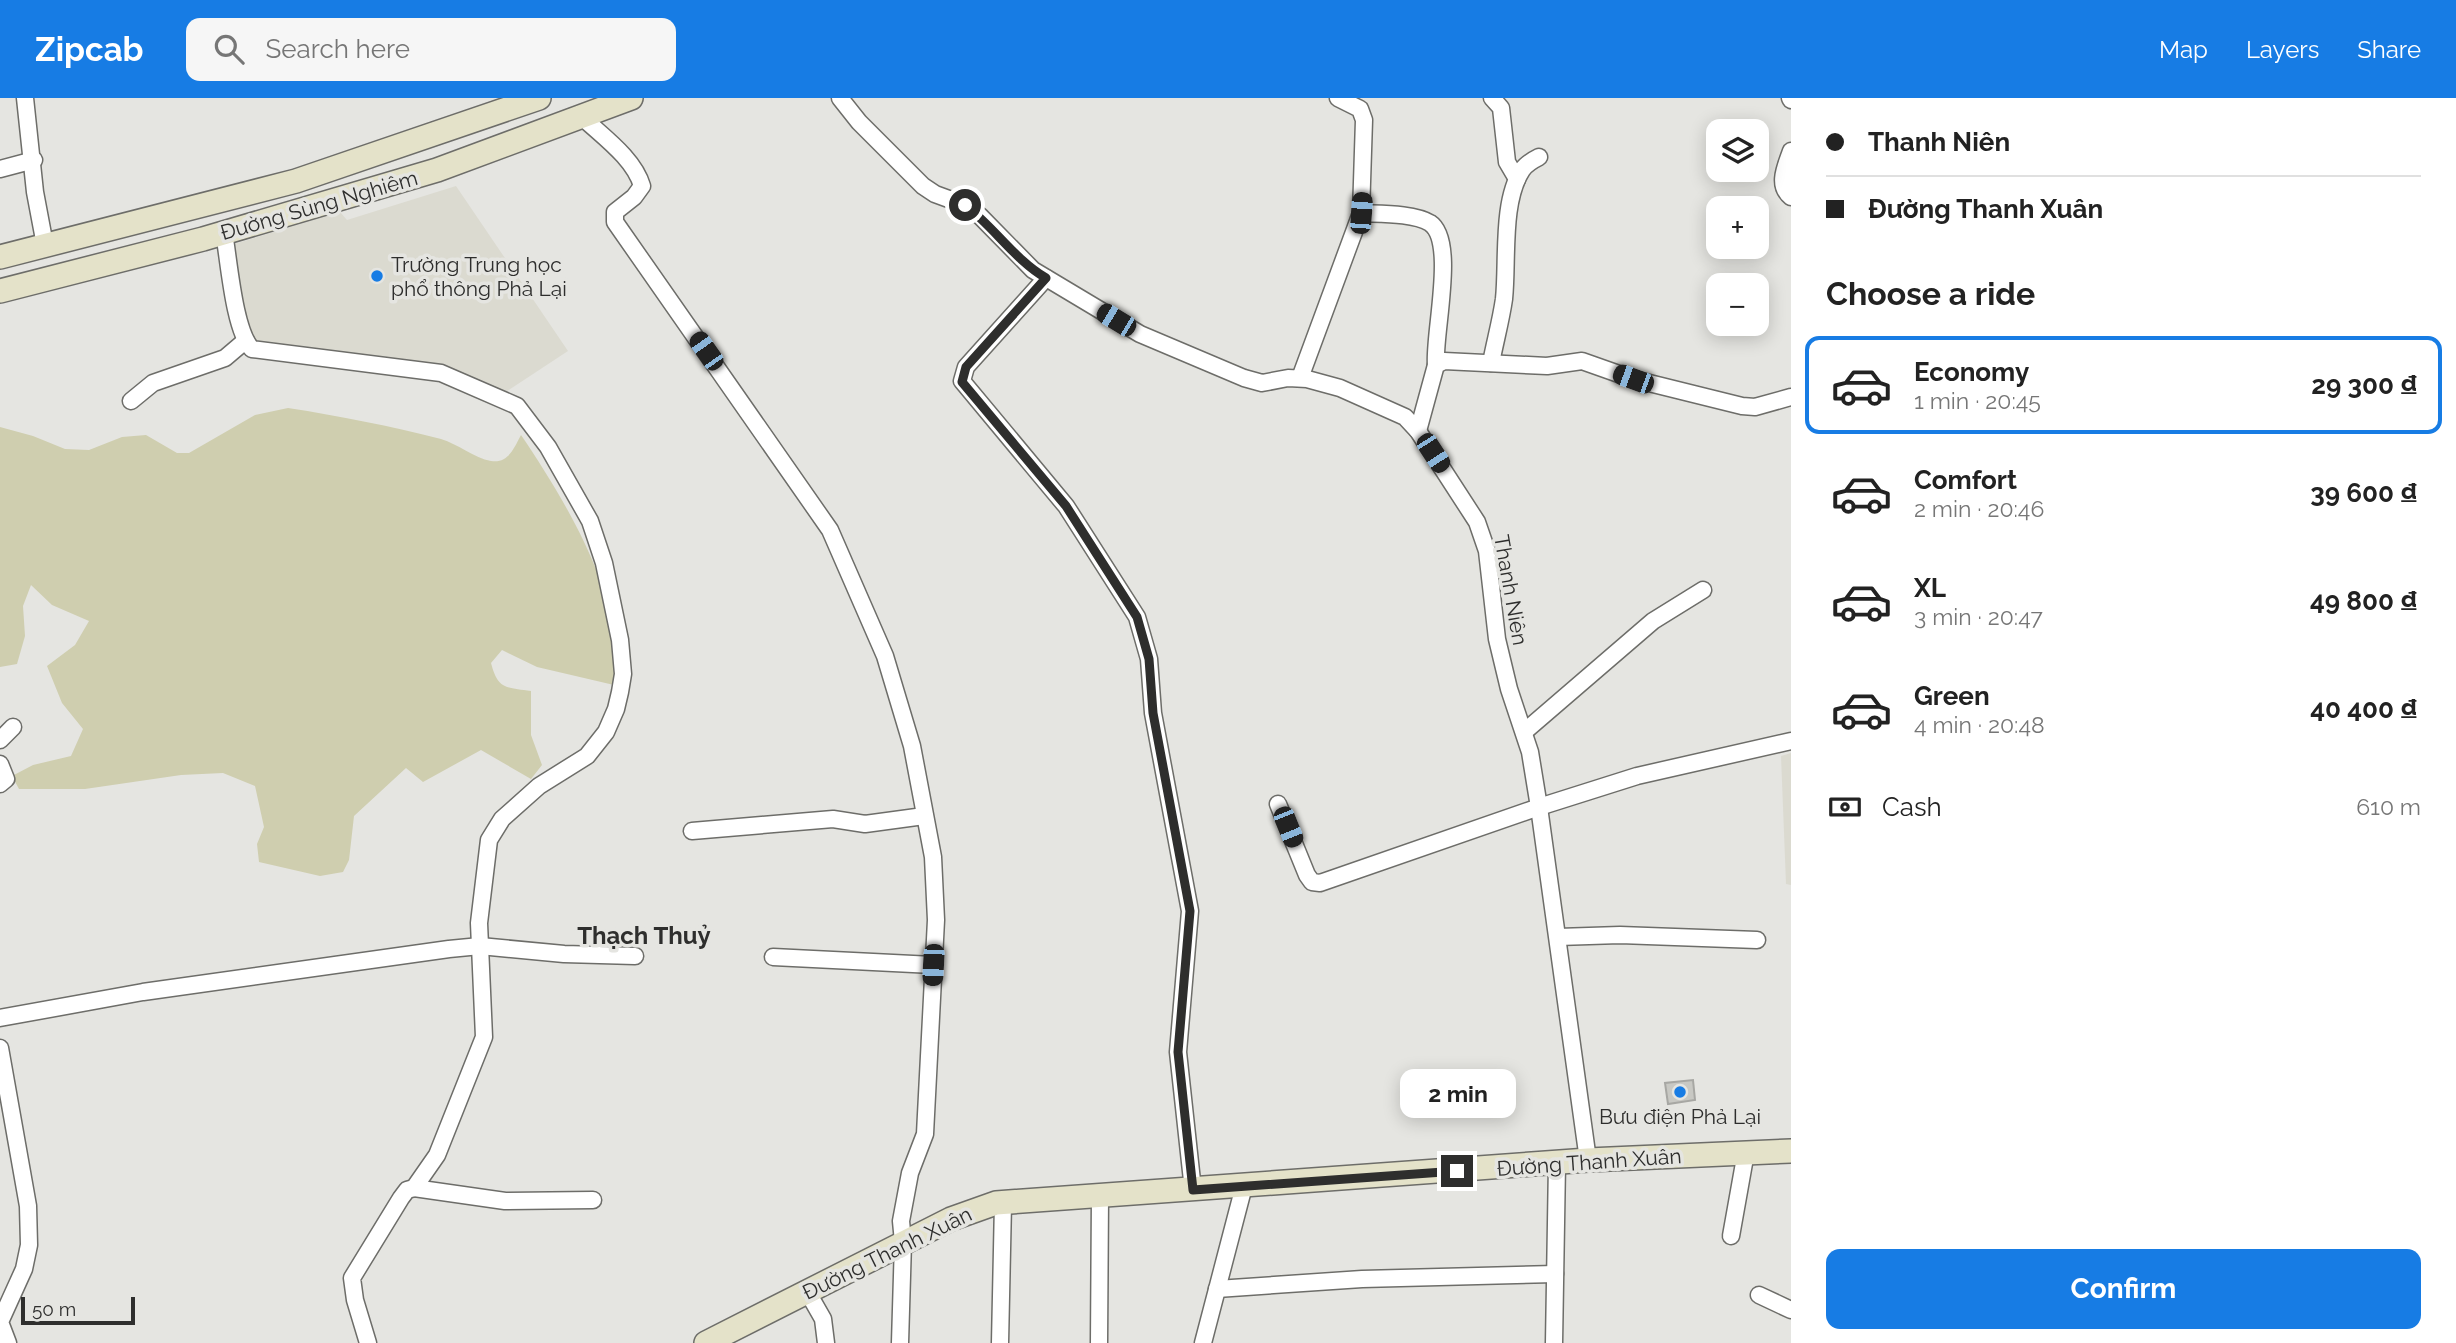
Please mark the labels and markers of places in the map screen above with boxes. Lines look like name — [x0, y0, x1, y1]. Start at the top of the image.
place label: Trường Trung học phổ thông Phả Lại — [391, 252, 567, 301]
marker: Trường Trung học phổ thông Phả Lại — [369, 268, 385, 284]
marker: Bưu điện Phả Lại — [1672, 1084, 1688, 1100]
place label: Bưu điện Phả Lại — [1599, 1104, 1761, 1129]

